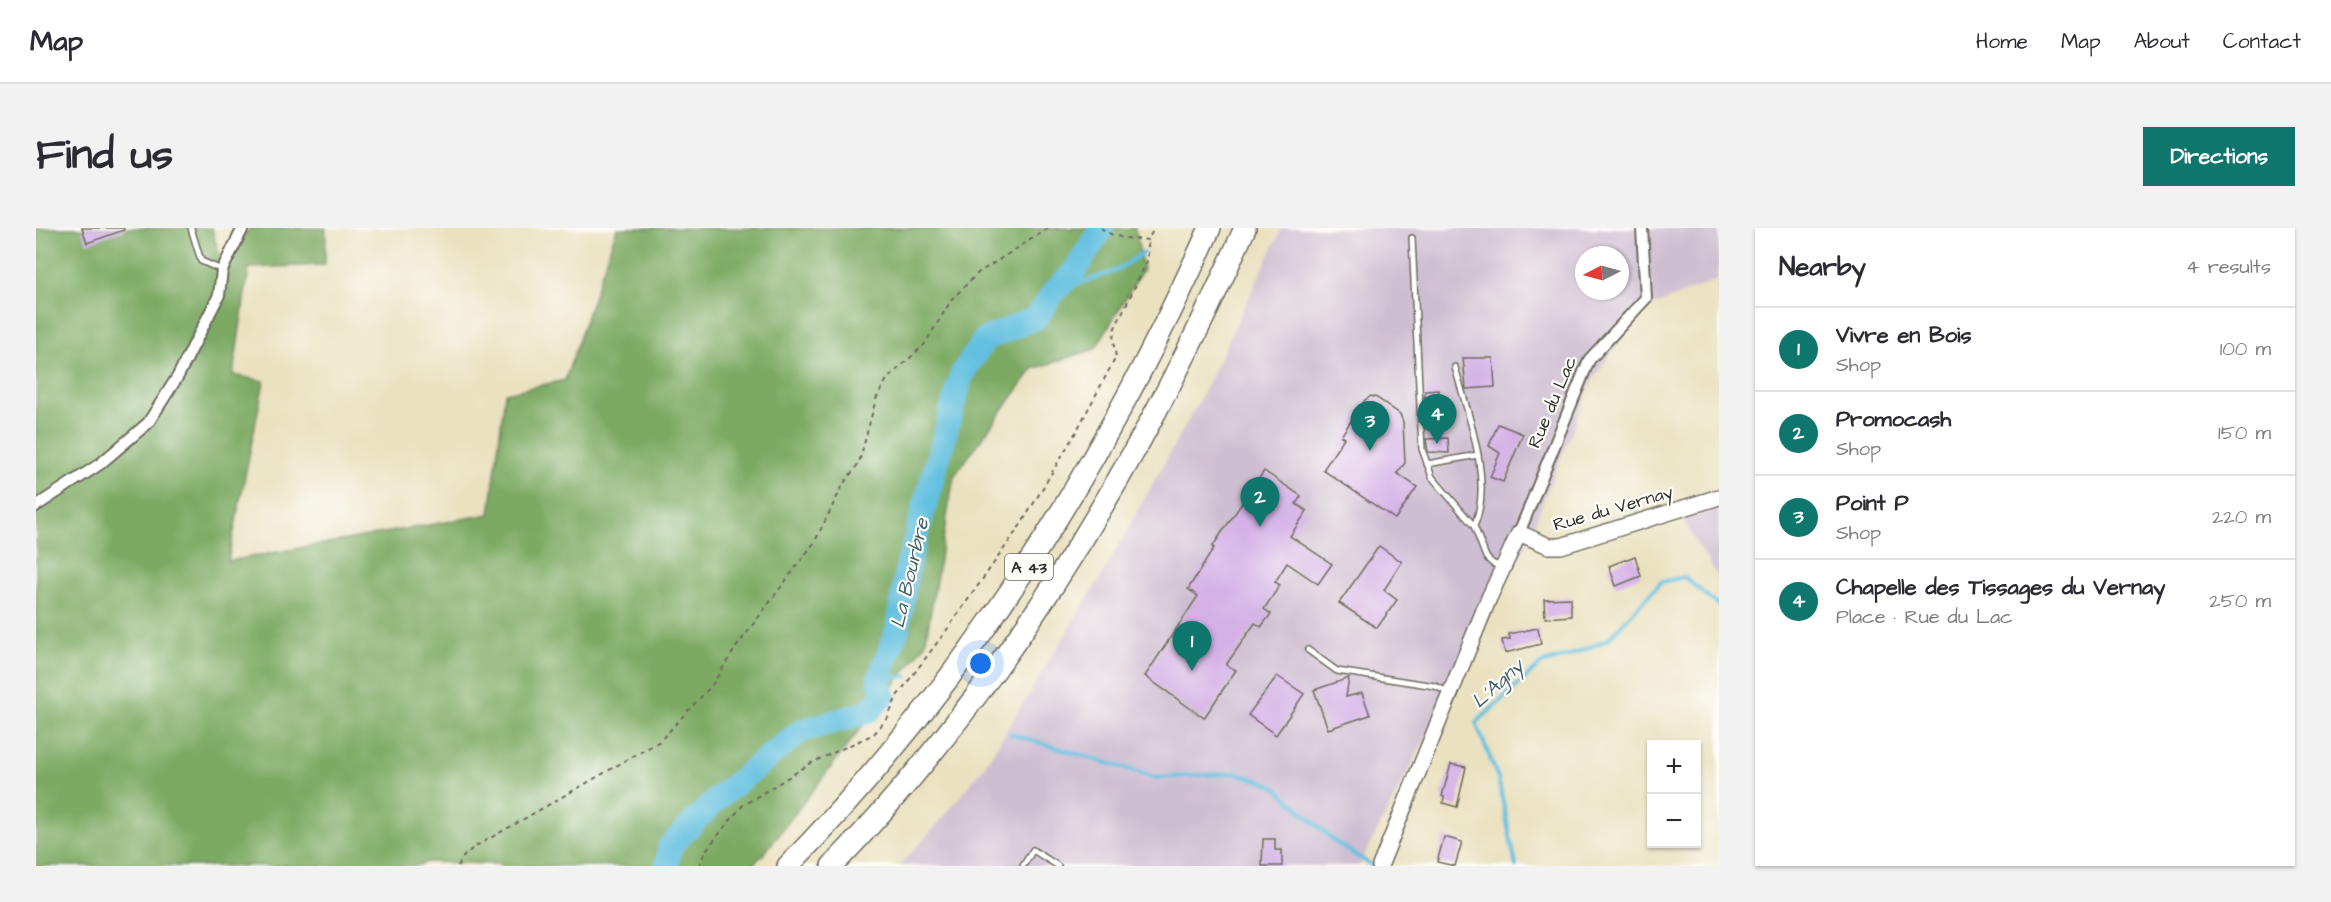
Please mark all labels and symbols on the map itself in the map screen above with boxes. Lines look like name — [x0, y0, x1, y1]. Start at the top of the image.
north arrow — [1575, 246, 1629, 300]
street label: Rue du Lac — [1522, 352, 1583, 452]
pin: 4 — [1418, 394, 1456, 444]
pin: 3 — [1350, 402, 1390, 451]
pin: 2 — [1240, 478, 1280, 527]
street label: Rue du Vernay — [1550, 479, 1676, 538]
water label: La Bourbre — [884, 514, 936, 631]
road number: A 43 — [1005, 554, 1053, 580]
pin: 1 — [1172, 622, 1212, 671]
your location — [966, 649, 995, 678]
water label: L'Agny — [1466, 652, 1532, 715]

